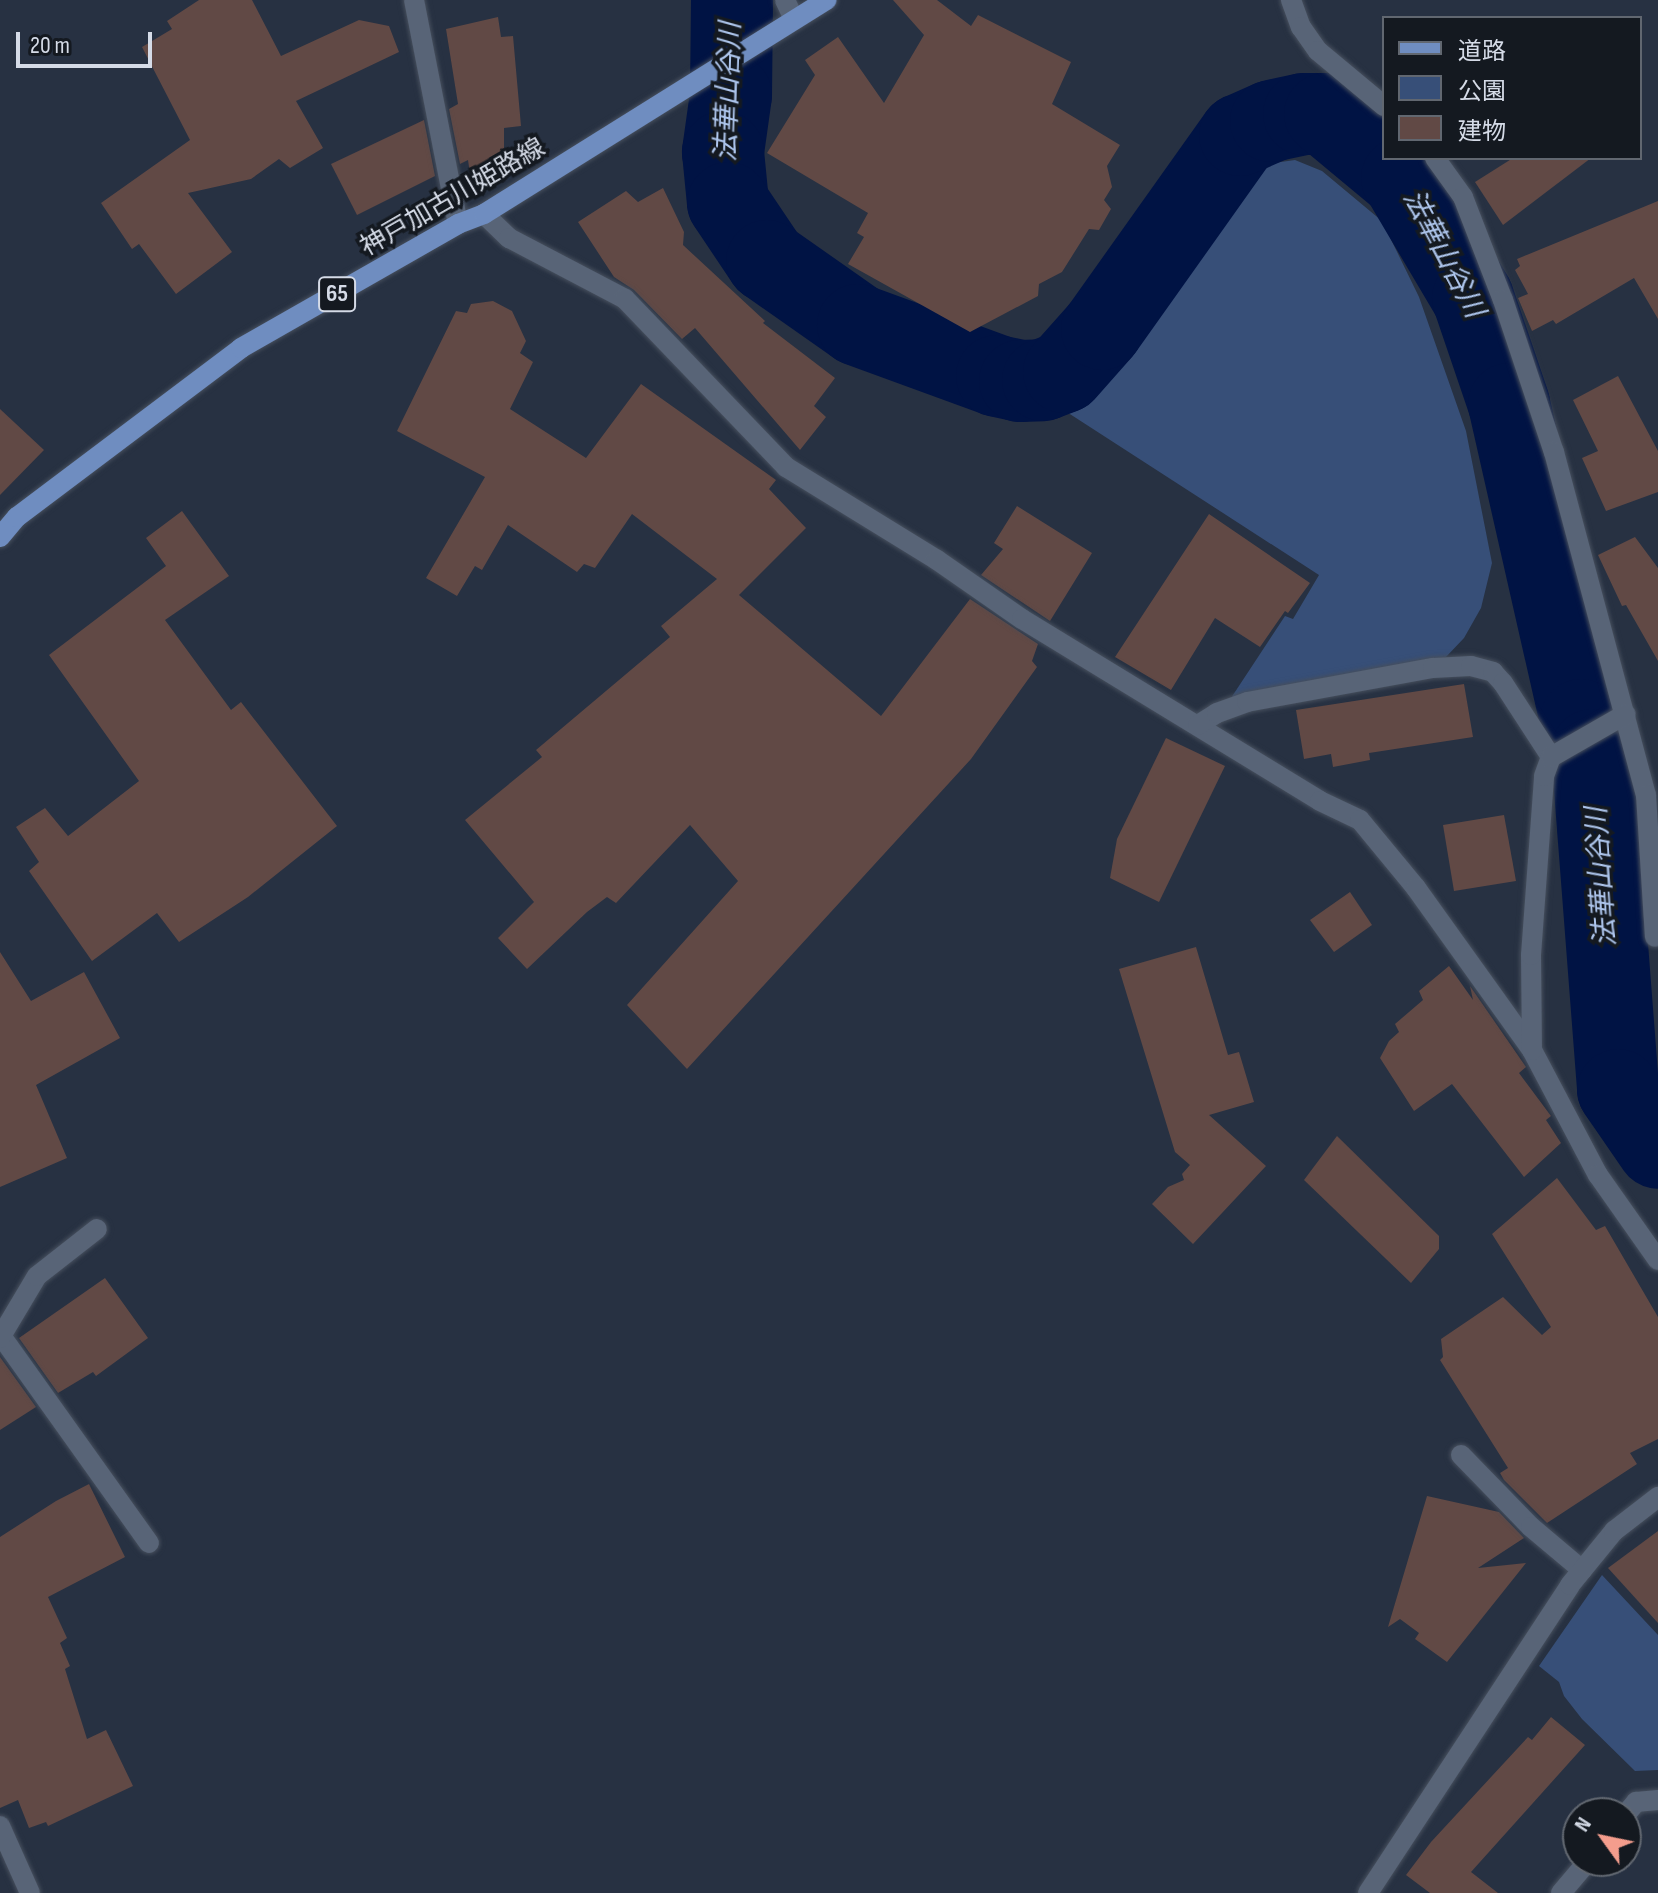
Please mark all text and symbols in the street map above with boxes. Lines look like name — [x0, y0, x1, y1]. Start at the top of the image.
scale bar — [20, 16, 156, 66]
legend — [1382, 16, 1642, 160]
water label: 法華山谷川 — [710, 21, 748, 163]
text: 20 m — [30, 31, 70, 60]
text: 道路 — [1458, 37, 1506, 66]
text: 公園 — [1458, 77, 1506, 106]
text: 建物 — [1458, 117, 1506, 146]
street label: 神戸加古川姫路線 — [355, 132, 551, 264]
water label: 法華山谷川 — [1395, 184, 1491, 324]
road number: 65 — [317, 274, 357, 314]
water label: 法華山谷川 — [1580, 806, 1624, 948]
north arrow — [1562, 1797, 1642, 1877]
text: N — [1569, 1812, 1598, 1837]

